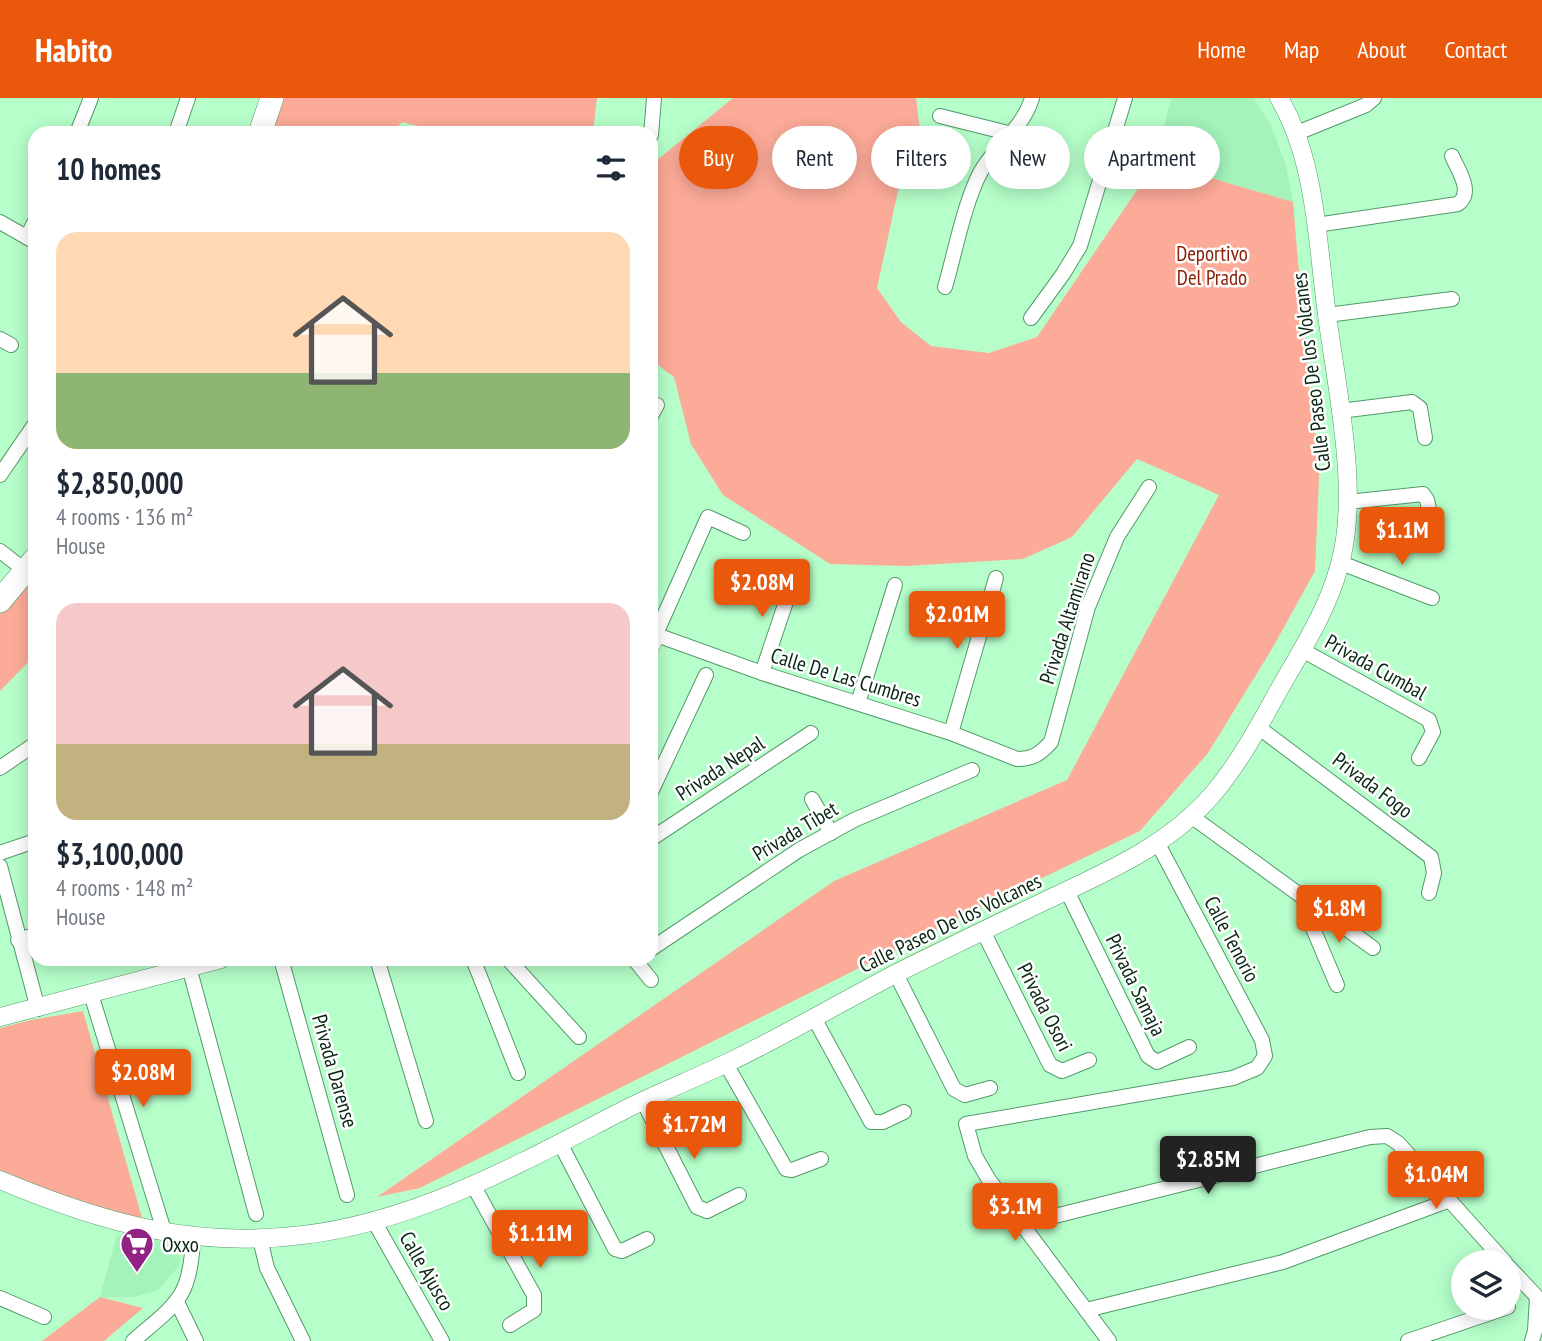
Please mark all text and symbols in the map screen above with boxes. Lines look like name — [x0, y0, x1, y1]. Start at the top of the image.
text: Habito — [35, 28, 113, 71]
text: Home — [1197, 34, 1246, 65]
text: Map — [1284, 34, 1319, 65]
text: About — [1357, 34, 1406, 65]
text: Contact — [1444, 34, 1507, 65]
chip: Buy — [679, 126, 758, 189]
chip: Rent — [772, 126, 857, 189]
chip: Filters — [871, 126, 971, 189]
chip: New — [985, 126, 1070, 189]
chip: Apartment — [1084, 126, 1220, 189]
text: 10 homes — [56, 149, 161, 188]
icon: filters — [592, 149, 630, 187]
park label: Deportivo Del Prado — [1176, 240, 1248, 291]
street label: Calle Paseo De los Volcanes — [1285, 271, 1337, 473]
icon: home — [280, 277, 406, 403]
text: $2,850,000 — [56, 463, 184, 502]
text: 4 rooms · 136 m² — [56, 502, 193, 531]
pin: $1.1M — [1353, 508, 1451, 567]
text: $1.1M — [1375, 515, 1429, 544]
text: House — [56, 531, 106, 560]
street label: Privada Altamirano — [1033, 549, 1101, 687]
pin: $2.08M — [705, 560, 819, 619]
text: $2.08M — [730, 567, 794, 596]
pin: $2.01M — [900, 592, 1014, 651]
text: $2.01M — [925, 599, 989, 628]
street label: Privada Cumbal — [1320, 628, 1432, 706]
street label: Calle De Las Cumbres — [767, 641, 925, 713]
icon: home — [280, 648, 406, 774]
street label: Privada Nepal — [671, 729, 769, 807]
street label: Privada Fogo — [1327, 746, 1419, 824]
street label: Privada Tibet — [747, 795, 843, 867]
text: $3,100,000 — [56, 834, 184, 873]
street label: Calle Paseo De los Volcanes — [854, 867, 1046, 979]
text: 4 rooms · 148 m² — [56, 873, 193, 902]
pin: $1.8M — [1290, 886, 1388, 945]
street label: Calle Tenorio — [1198, 891, 1266, 987]
text: $1.8M — [1312, 893, 1366, 922]
text: House — [56, 902, 106, 931]
street label: Privada Samaja — [1100, 930, 1172, 1040]
street label: Privada Osori — [1011, 958, 1079, 1056]
street label: Privada Darense — [306, 1011, 364, 1131]
pin: $2.08M — [86, 1049, 200, 1109]
text: $2.08M — [111, 1057, 175, 1086]
pin: $1.72M — [637, 1102, 751, 1161]
text: $1.72M — [662, 1109, 726, 1138]
pin: $2.85M — [1151, 1136, 1265, 1196]
text: $2.85M — [1176, 1144, 1240, 1173]
pin: $1.04M — [1379, 1152, 1493, 1211]
text: $1.04M — [1404, 1159, 1468, 1188]
pin: $3.1M — [966, 1184, 1064, 1243]
text: $3.1M — [988, 1191, 1042, 1220]
pin: $1.11M — [483, 1210, 597, 1270]
text: $1.11M — [508, 1218, 572, 1247]
supermarket icon: Oxxo — [118, 1225, 156, 1274]
street label: Calle Ajusco — [394, 1227, 460, 1315]
place label: Oxxo — [162, 1231, 199, 1258]
map controls — [1451, 1250, 1521, 1320]
button: layers — [1451, 1250, 1521, 1320]

